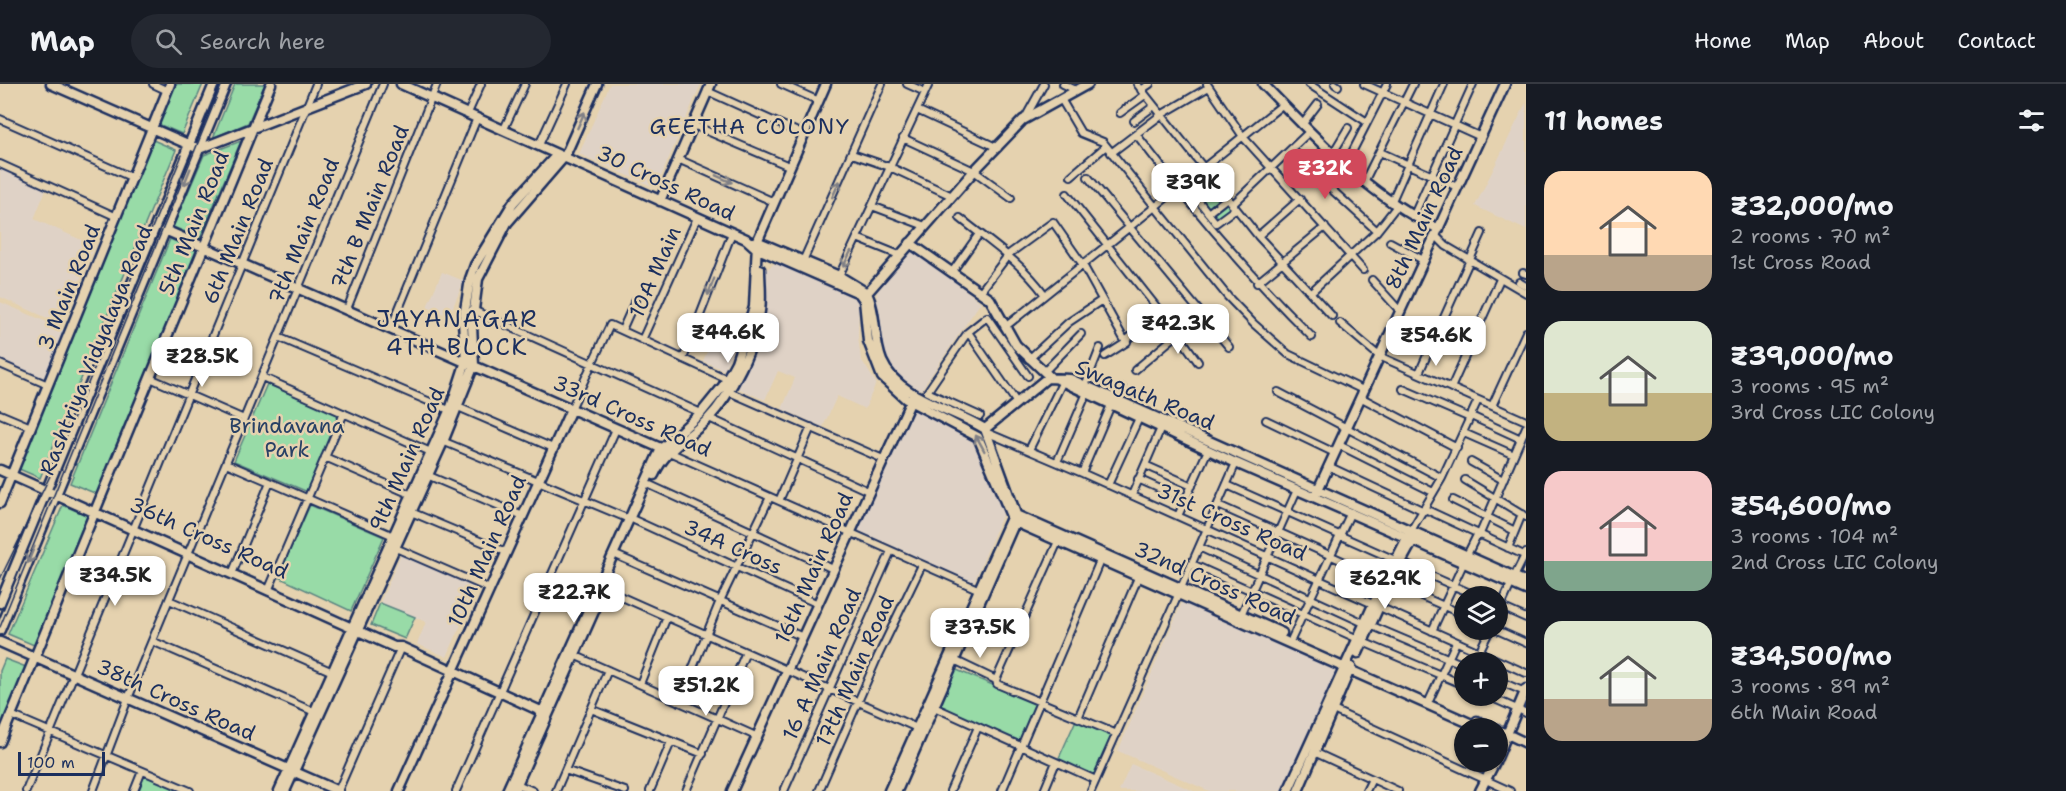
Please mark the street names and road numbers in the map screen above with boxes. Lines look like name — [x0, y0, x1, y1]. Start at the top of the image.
street label: 7th B Main Road — [324, 121, 416, 293]
street label: 30 Cross Road — [592, 139, 740, 227]
street label: 8th Main Road — [1379, 142, 1469, 294]
street label: 5th Main Road — [152, 147, 236, 299]
street label: 6th Main Road — [196, 154, 280, 308]
street label: 7th Main Road — [262, 154, 346, 308]
street label: 3 Main Road — [31, 220, 107, 354]
street label: Rashtriya Vidyalaya Road — [33, 221, 159, 479]
street label: 10A Main — [622, 222, 688, 322]
street label: Swagath Road — [1071, 353, 1219, 437]
street label: 33rd Cross Road — [548, 368, 716, 464]
street label: 9th Main Road — [363, 382, 451, 536]
street label: 10th Main Road — [441, 471, 533, 631]
street label: 31st Cross Road — [1153, 476, 1311, 568]
street label: 16th Main Road — [768, 488, 860, 648]
street label: 36th Cross Road — [125, 490, 293, 586]
street label: 34A Cross — [679, 513, 787, 581]
street label: 32nd Cross Road — [1130, 535, 1300, 631]
street label: 16 A Main Road — [776, 583, 868, 745]
street label: 17th Main Road — [809, 591, 901, 751]
street label: 38th Cross Road — [92, 652, 260, 748]

